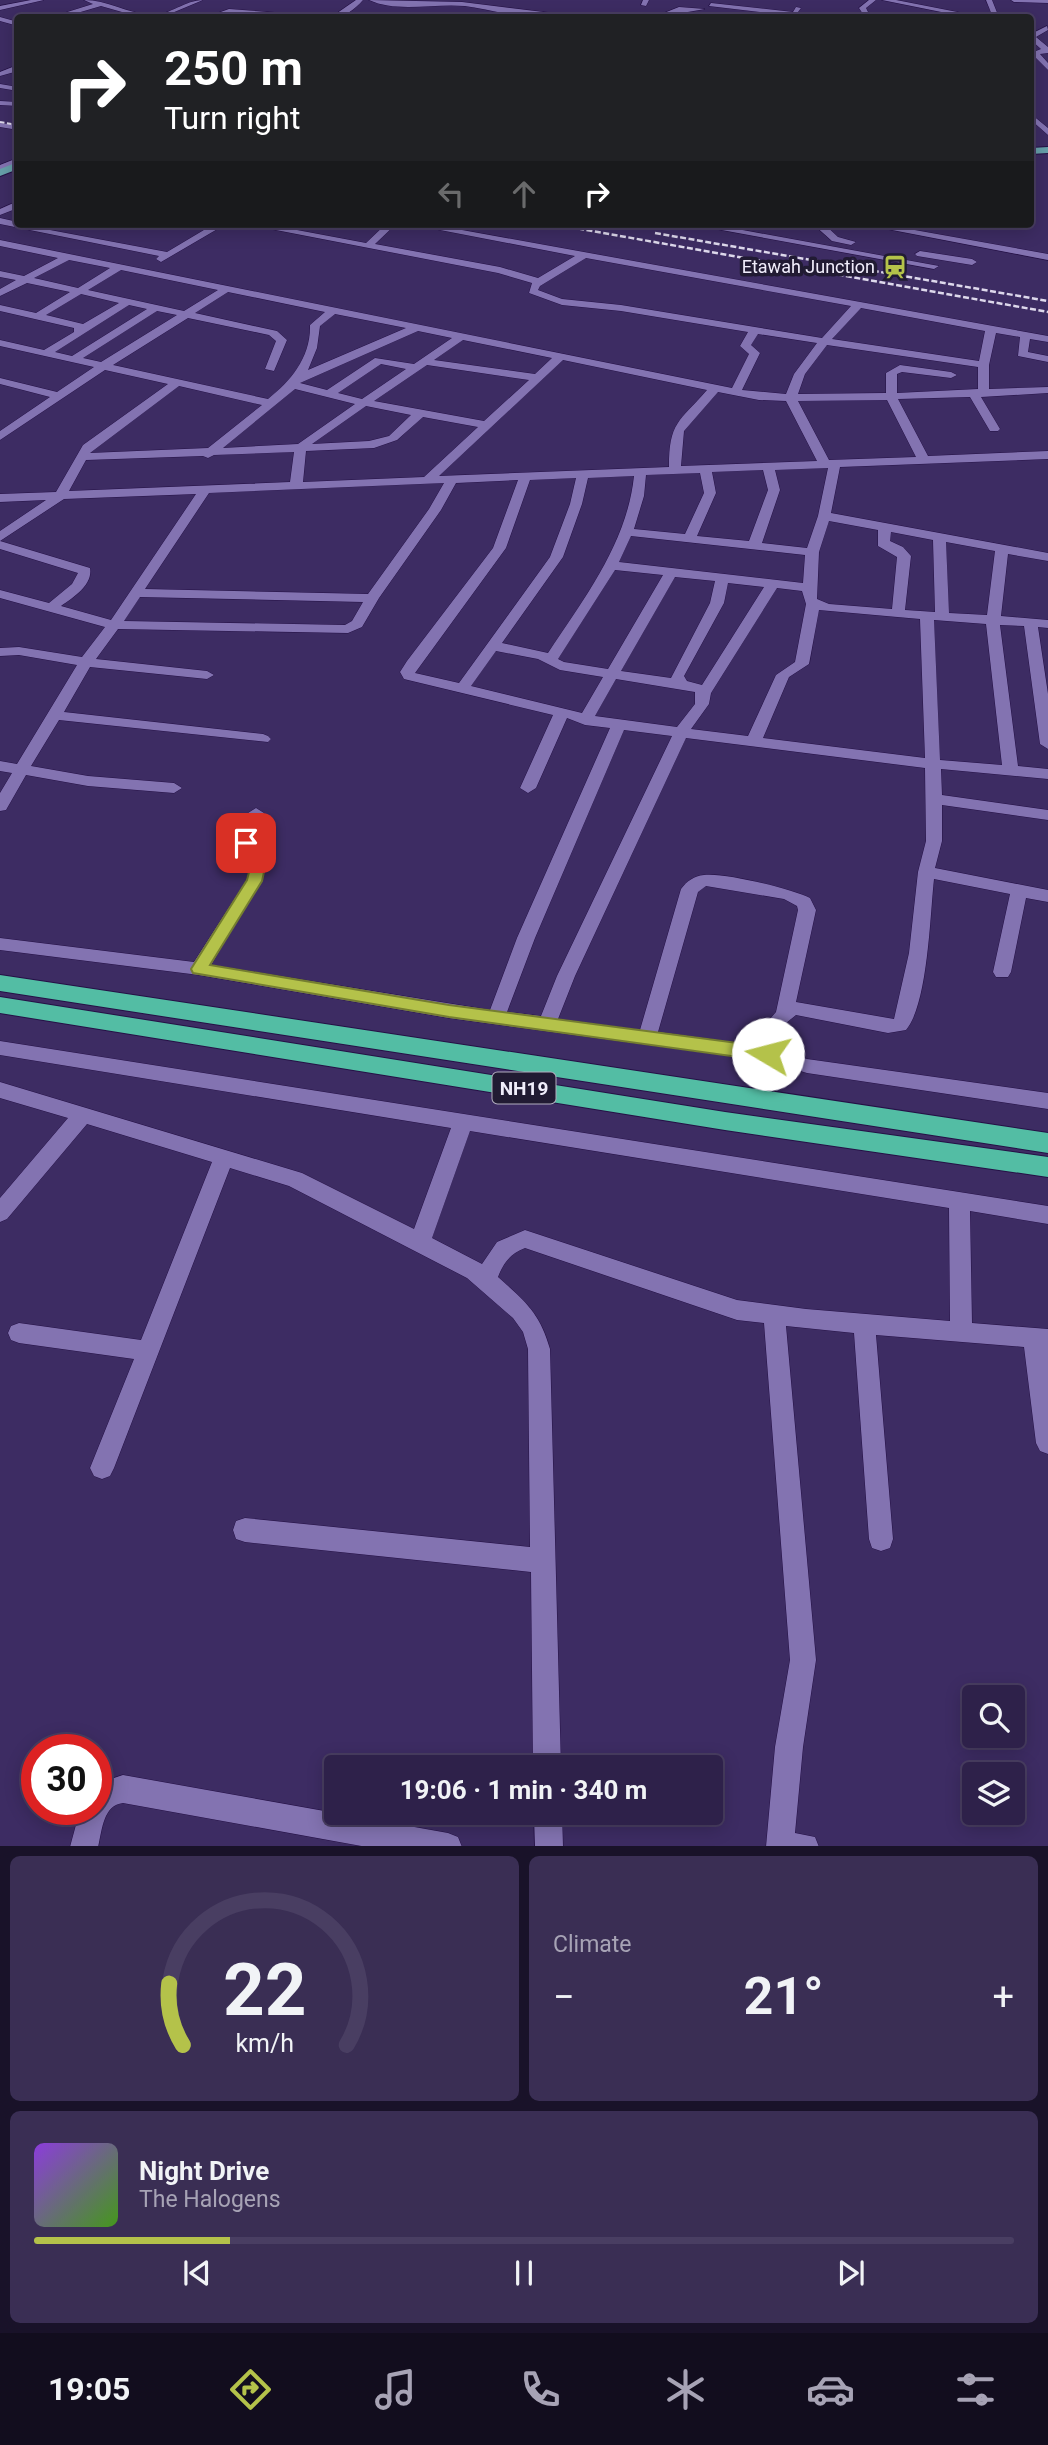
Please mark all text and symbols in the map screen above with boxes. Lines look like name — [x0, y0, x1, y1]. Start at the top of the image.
text: 250 m — [164, 40, 303, 97]
icon: right — [49, 42, 140, 133]
text: Turn right — [164, 99, 300, 137]
icon: left — [432, 175, 470, 213]
icon: ahead — [505, 175, 543, 213]
icon: right — [578, 175, 616, 213]
station icon: Etawah Junction — [881, 253, 909, 281]
place label: Etawah Junction — [742, 256, 875, 277]
pin — [216, 813, 276, 873]
icon: arrive — [227, 824, 265, 862]
position arrow — [731, 1017, 805, 1091]
road number: NH19 — [492, 1072, 556, 1104]
map controls — [962, 1685, 1025, 1825]
button: search — [962, 1685, 1025, 1748]
speed limit sign: 30 — [21, 1734, 112, 1825]
button: layers — [962, 1762, 1025, 1825]
text: 19:06 · 1 min · 340 m — [400, 1775, 647, 1805]
text: Climate — [553, 1931, 632, 1958]
text: 22 — [223, 1947, 306, 2033]
text: 21° — [744, 1966, 824, 2027]
text: − — [553, 1975, 575, 2019]
text: + — [992, 1975, 1014, 2019]
text: km/h — [235, 2028, 294, 2057]
text: Night Drive — [139, 2156, 269, 2186]
text: The Halogens — [139, 2186, 281, 2213]
icon: previous — [178, 2254, 216, 2292]
icon: pause — [505, 2254, 543, 2292]
icon: next — [832, 2254, 870, 2292]
icon: directions — [226, 2365, 275, 2414]
icon: music — [371, 2365, 420, 2414]
icon: phone — [516, 2365, 565, 2414]
icon: climate — [661, 2365, 710, 2414]
icon: car — [806, 2365, 855, 2414]
icon: filters — [951, 2365, 1000, 2414]
text: 19:05 — [48, 2370, 130, 2408]

